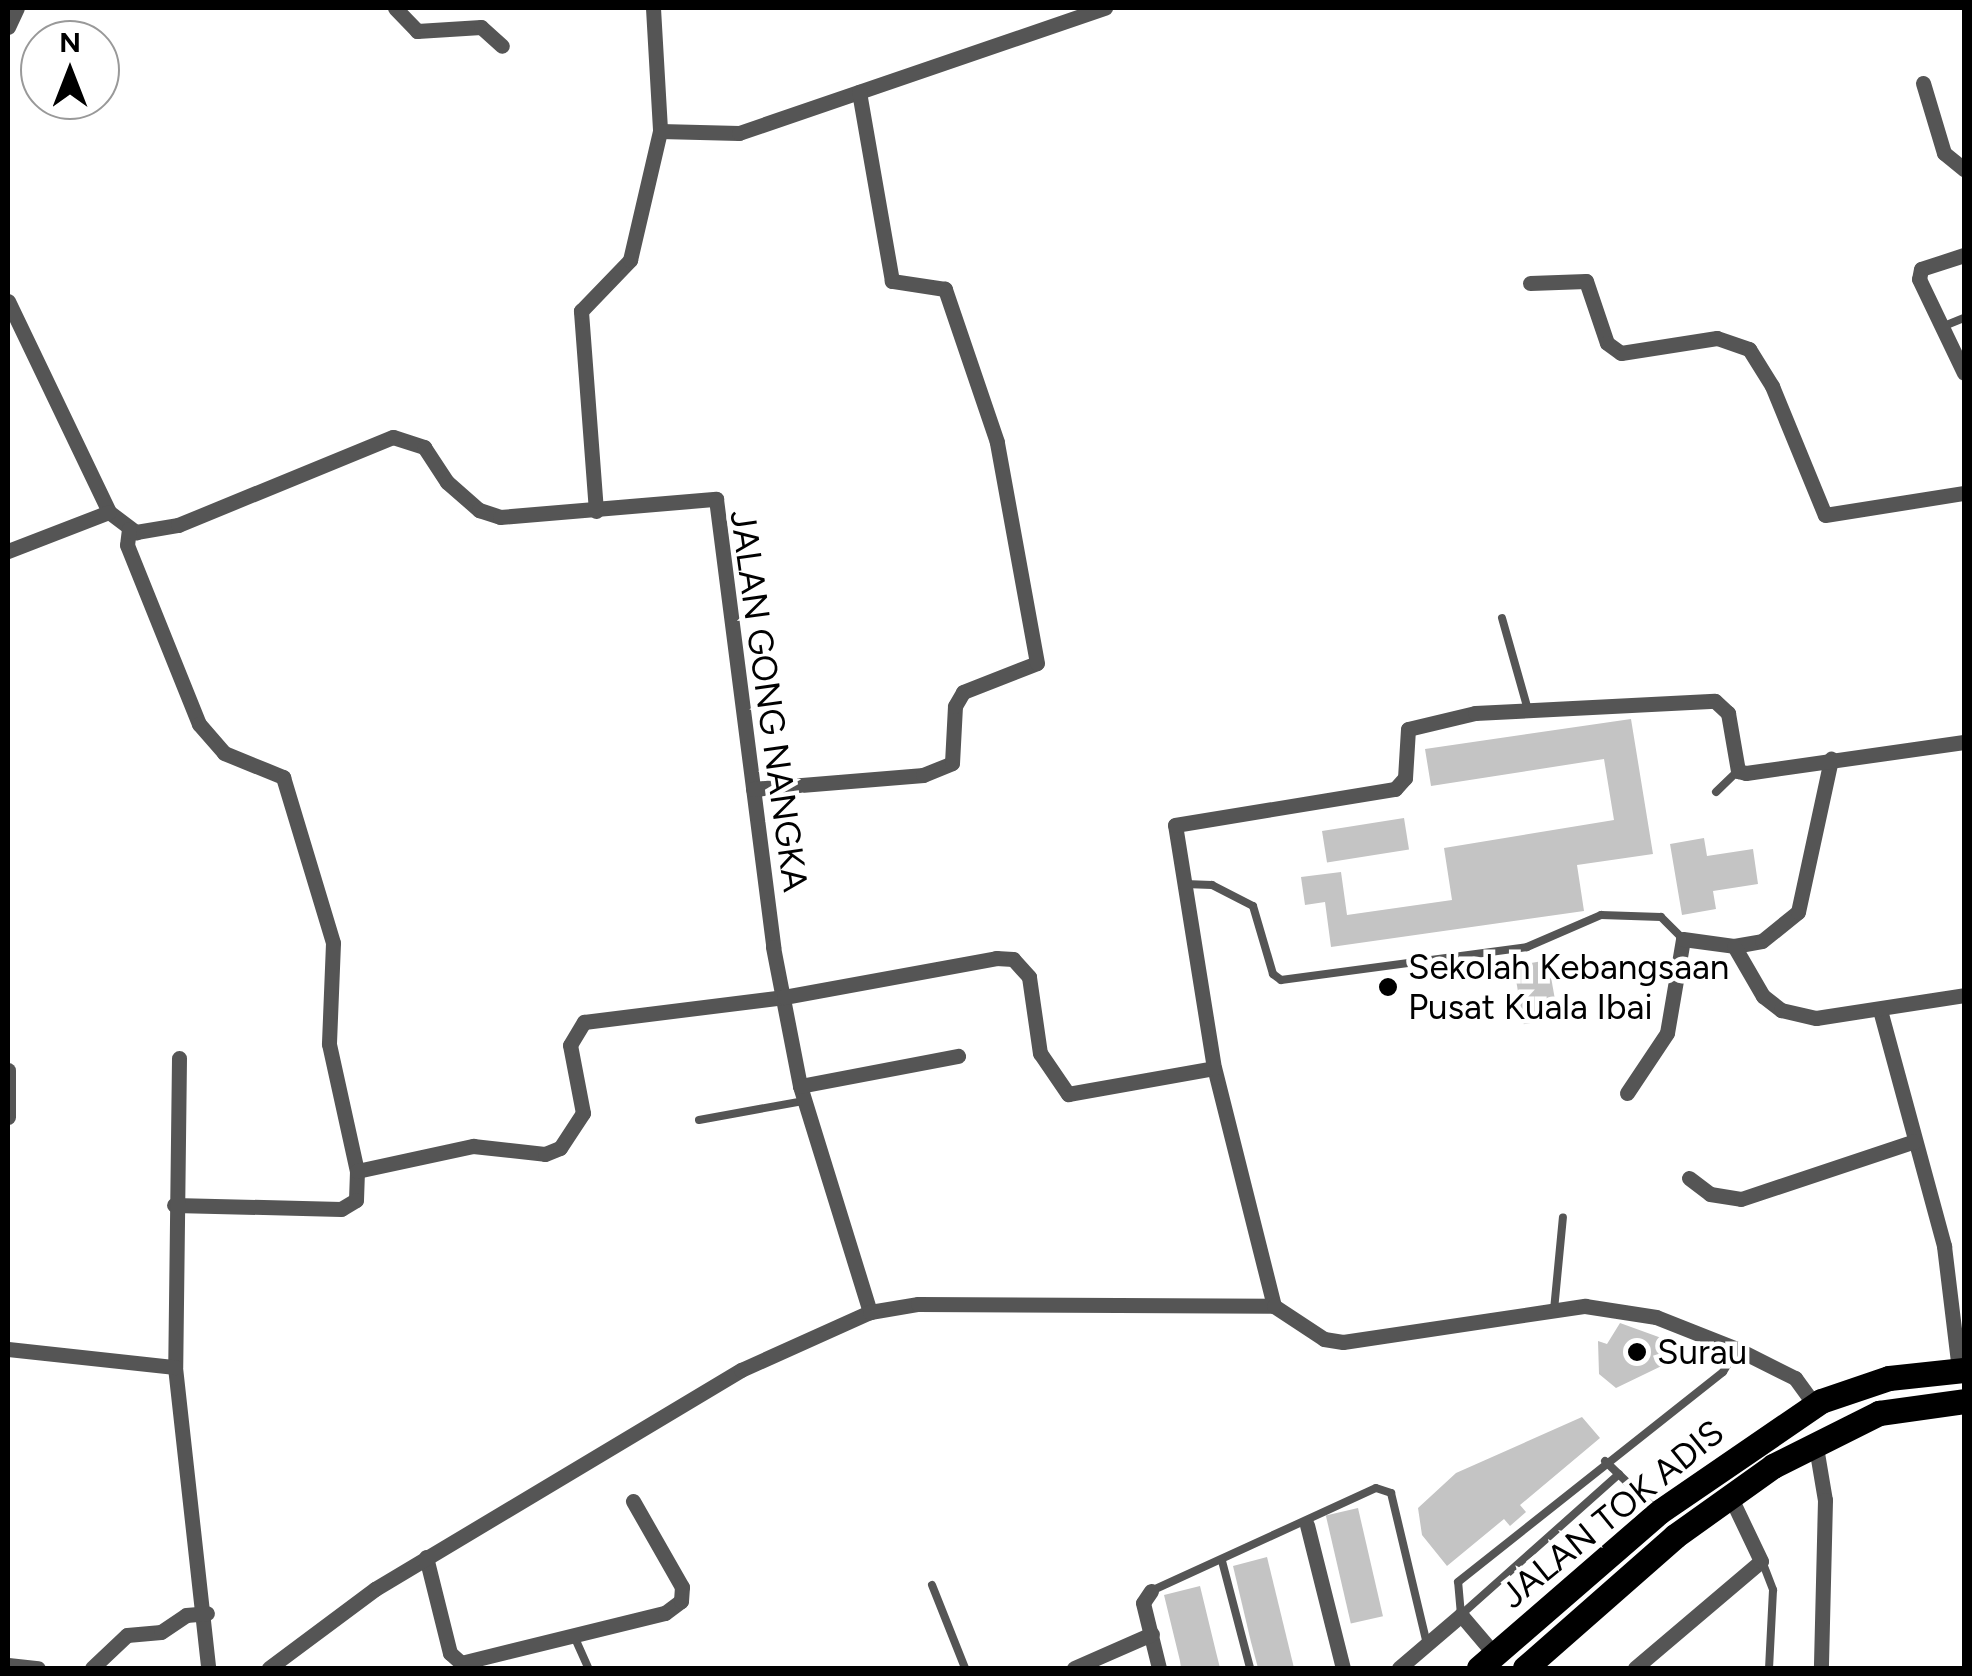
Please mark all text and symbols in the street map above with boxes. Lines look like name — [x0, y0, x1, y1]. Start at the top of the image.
north arrow — [20, 20, 120, 120]
text: N — [59, 25, 81, 59]
street label: JALAN GONG NANGKA — [721, 507, 817, 895]
place label: Sekolah Kebangsaan Pusat Kuala Ibai — [1408, 946, 1729, 1028]
marker: Sekolah Kebangsaan Pusat Kuala Ibai — [1377, 976, 1399, 998]
place label: Surau — [1657, 1331, 1747, 1373]
marker: Surau — [1626, 1341, 1648, 1363]
street label: JALAN TOK ADIS — [1492, 1411, 1732, 1617]

